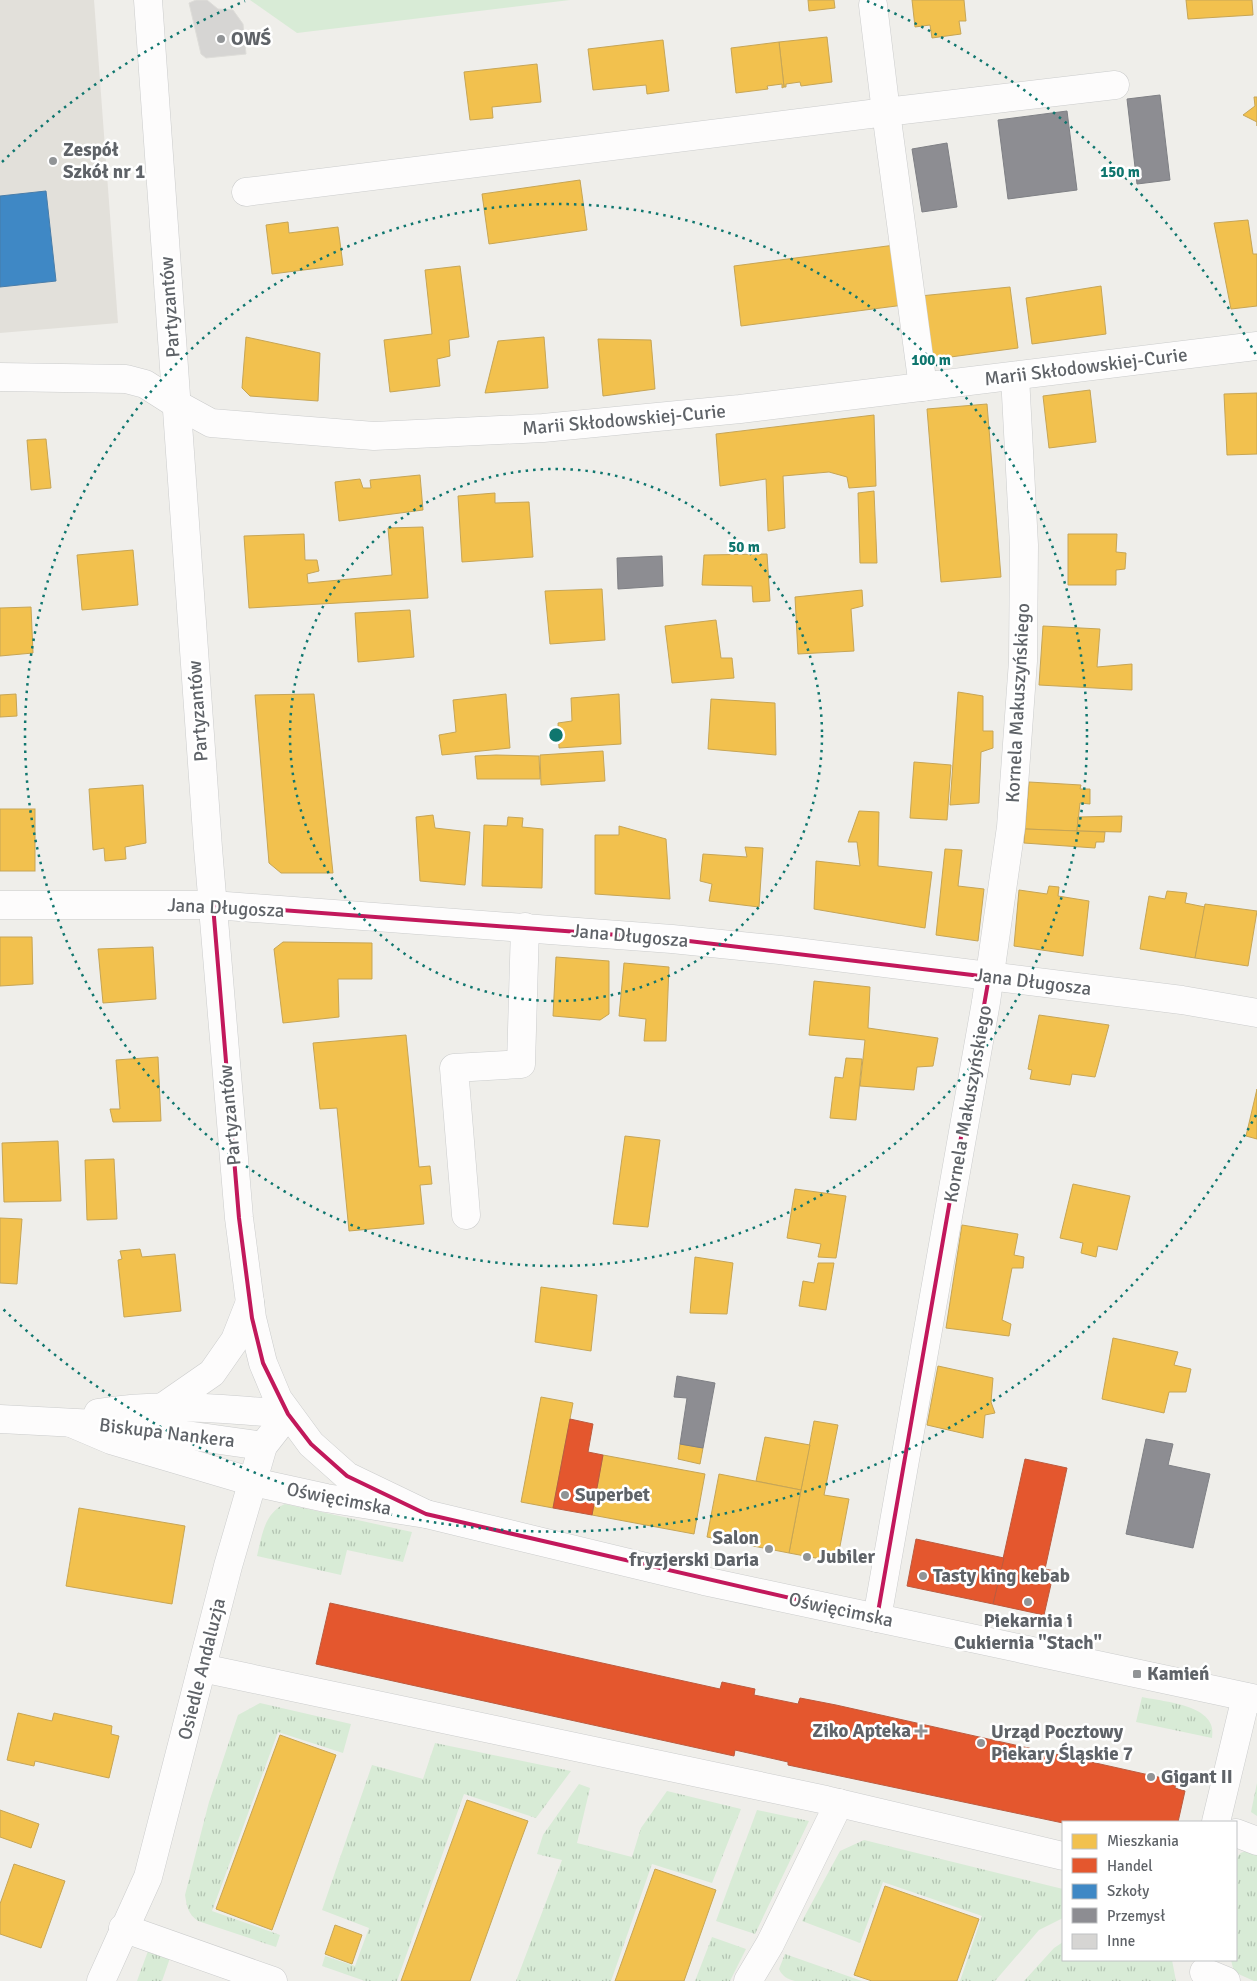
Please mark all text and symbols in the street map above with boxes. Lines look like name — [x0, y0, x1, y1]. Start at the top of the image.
place label: OWŚ — [231, 27, 272, 51]
marker: OWŚ — [215, 33, 227, 45]
place label: Zespół Szkół nr 1 — [63, 138, 145, 184]
marker: Zespół Szkół nr 1 — [47, 155, 59, 167]
text: 150 m — [1100, 163, 1140, 181]
street label: Partyzantów — [154, 255, 186, 358]
street label: Marii Skłodowskiej-Curie — [983, 343, 1189, 391]
text: 100 m — [911, 351, 951, 369]
street label: Marii Skłodowskiej-Curie — [521, 399, 727, 441]
text: 50 m — [728, 538, 760, 556]
street label: Kornela Makuszyńskiego — [1001, 602, 1035, 804]
street label: Partyzantów — [182, 659, 214, 762]
centre of rings — [547, 726, 565, 744]
street label: Jana Długosza — [167, 893, 285, 923]
street label: Jana Długosza — [571, 919, 689, 953]
street label: Jana Długosza — [973, 963, 1093, 1001]
street label: Kornela Makuszyńskiego — [939, 1003, 997, 1205]
street label: Partyzantów — [214, 1063, 246, 1167]
street label: Biskupa Nankera — [98, 1413, 236, 1453]
street label: Oświęcimska — [284, 1477, 394, 1521]
place label: Superbet — [575, 1483, 650, 1507]
marker: Superbet — [559, 1489, 571, 1501]
place label: Salon fryzjerski Daria — [628, 1526, 759, 1572]
marker: Salon fryzjerski Daria — [763, 1543, 775, 1555]
place label: Jubiler — [817, 1545, 875, 1569]
marker: Jubiler — [801, 1551, 813, 1563]
place label: Tasty king kebab — [933, 1564, 1070, 1588]
marker: Tasty king kebab — [917, 1570, 929, 1582]
street label: Oświęcimska — [786, 1587, 896, 1633]
street label: Osiedle Andaluzja — [173, 1596, 231, 1742]
marker: Piekarnia i Cukiernia "Stach" — [1022, 1596, 1034, 1608]
place label: Piekarnia i Cukiernia "Stach" — [954, 1609, 1102, 1655]
place label: Kamień — [1147, 1662, 1209, 1686]
marker: Kamień — [1131, 1668, 1143, 1680]
place label: Ziko Apteka — [812, 1719, 911, 1743]
place label: Urząd Pocztowy Piekary Śląskie 7 — [991, 1720, 1133, 1766]
marker: Ziko Apteka — [915, 1725, 927, 1737]
marker: Urząd Pocztowy Piekary Śląskie 7 — [975, 1737, 987, 1749]
place label: Gigant II — [1161, 1765, 1233, 1789]
marker: Gigant II — [1145, 1771, 1157, 1783]
legend — [1062, 1821, 1237, 1961]
text: Mieszkania — [1107, 1832, 1179, 1850]
text: Handel — [1107, 1857, 1153, 1875]
text: Szkoły — [1107, 1882, 1149, 1900]
text: Przemysł — [1107, 1907, 1165, 1925]
text: Inne — [1107, 1932, 1135, 1950]

